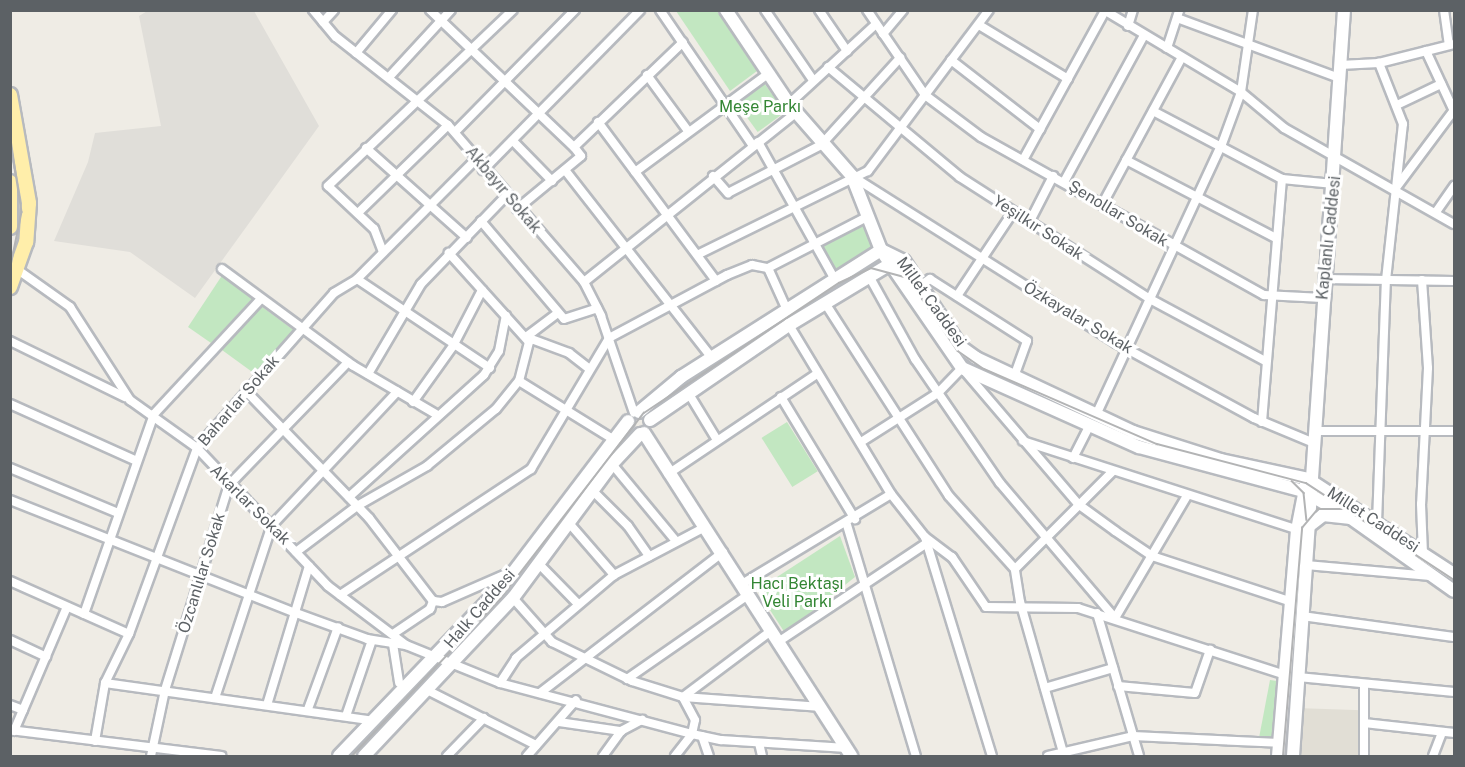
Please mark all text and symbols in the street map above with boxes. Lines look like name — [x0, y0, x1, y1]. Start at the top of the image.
park label: Meşe Parkı — [719, 97, 801, 117]
street label: Akbayır Sokak — [461, 143, 545, 237]
street label: Kaplanlı Caddesi — [1313, 175, 1345, 301]
street label: Şenollar Sokak — [1065, 177, 1171, 251]
street label: Yeşilkır Sokak — [989, 192, 1087, 264]
street label: Millet Caddesi — [892, 253, 970, 351]
street label: Özkayalar Sokak — [1020, 278, 1136, 358]
street label: Baharlar Sokak — [194, 352, 284, 450]
street label: Akarlar Sokak — [206, 461, 294, 549]
street label: Millet Caddesi — [1323, 483, 1423, 557]
street label: Özcanlılar Sokak — [175, 510, 229, 636]
street label: Halk Caddesi — [440, 565, 520, 653]
park label: Hacı Bektaşı Veli Parkı — [751, 574, 843, 612]

